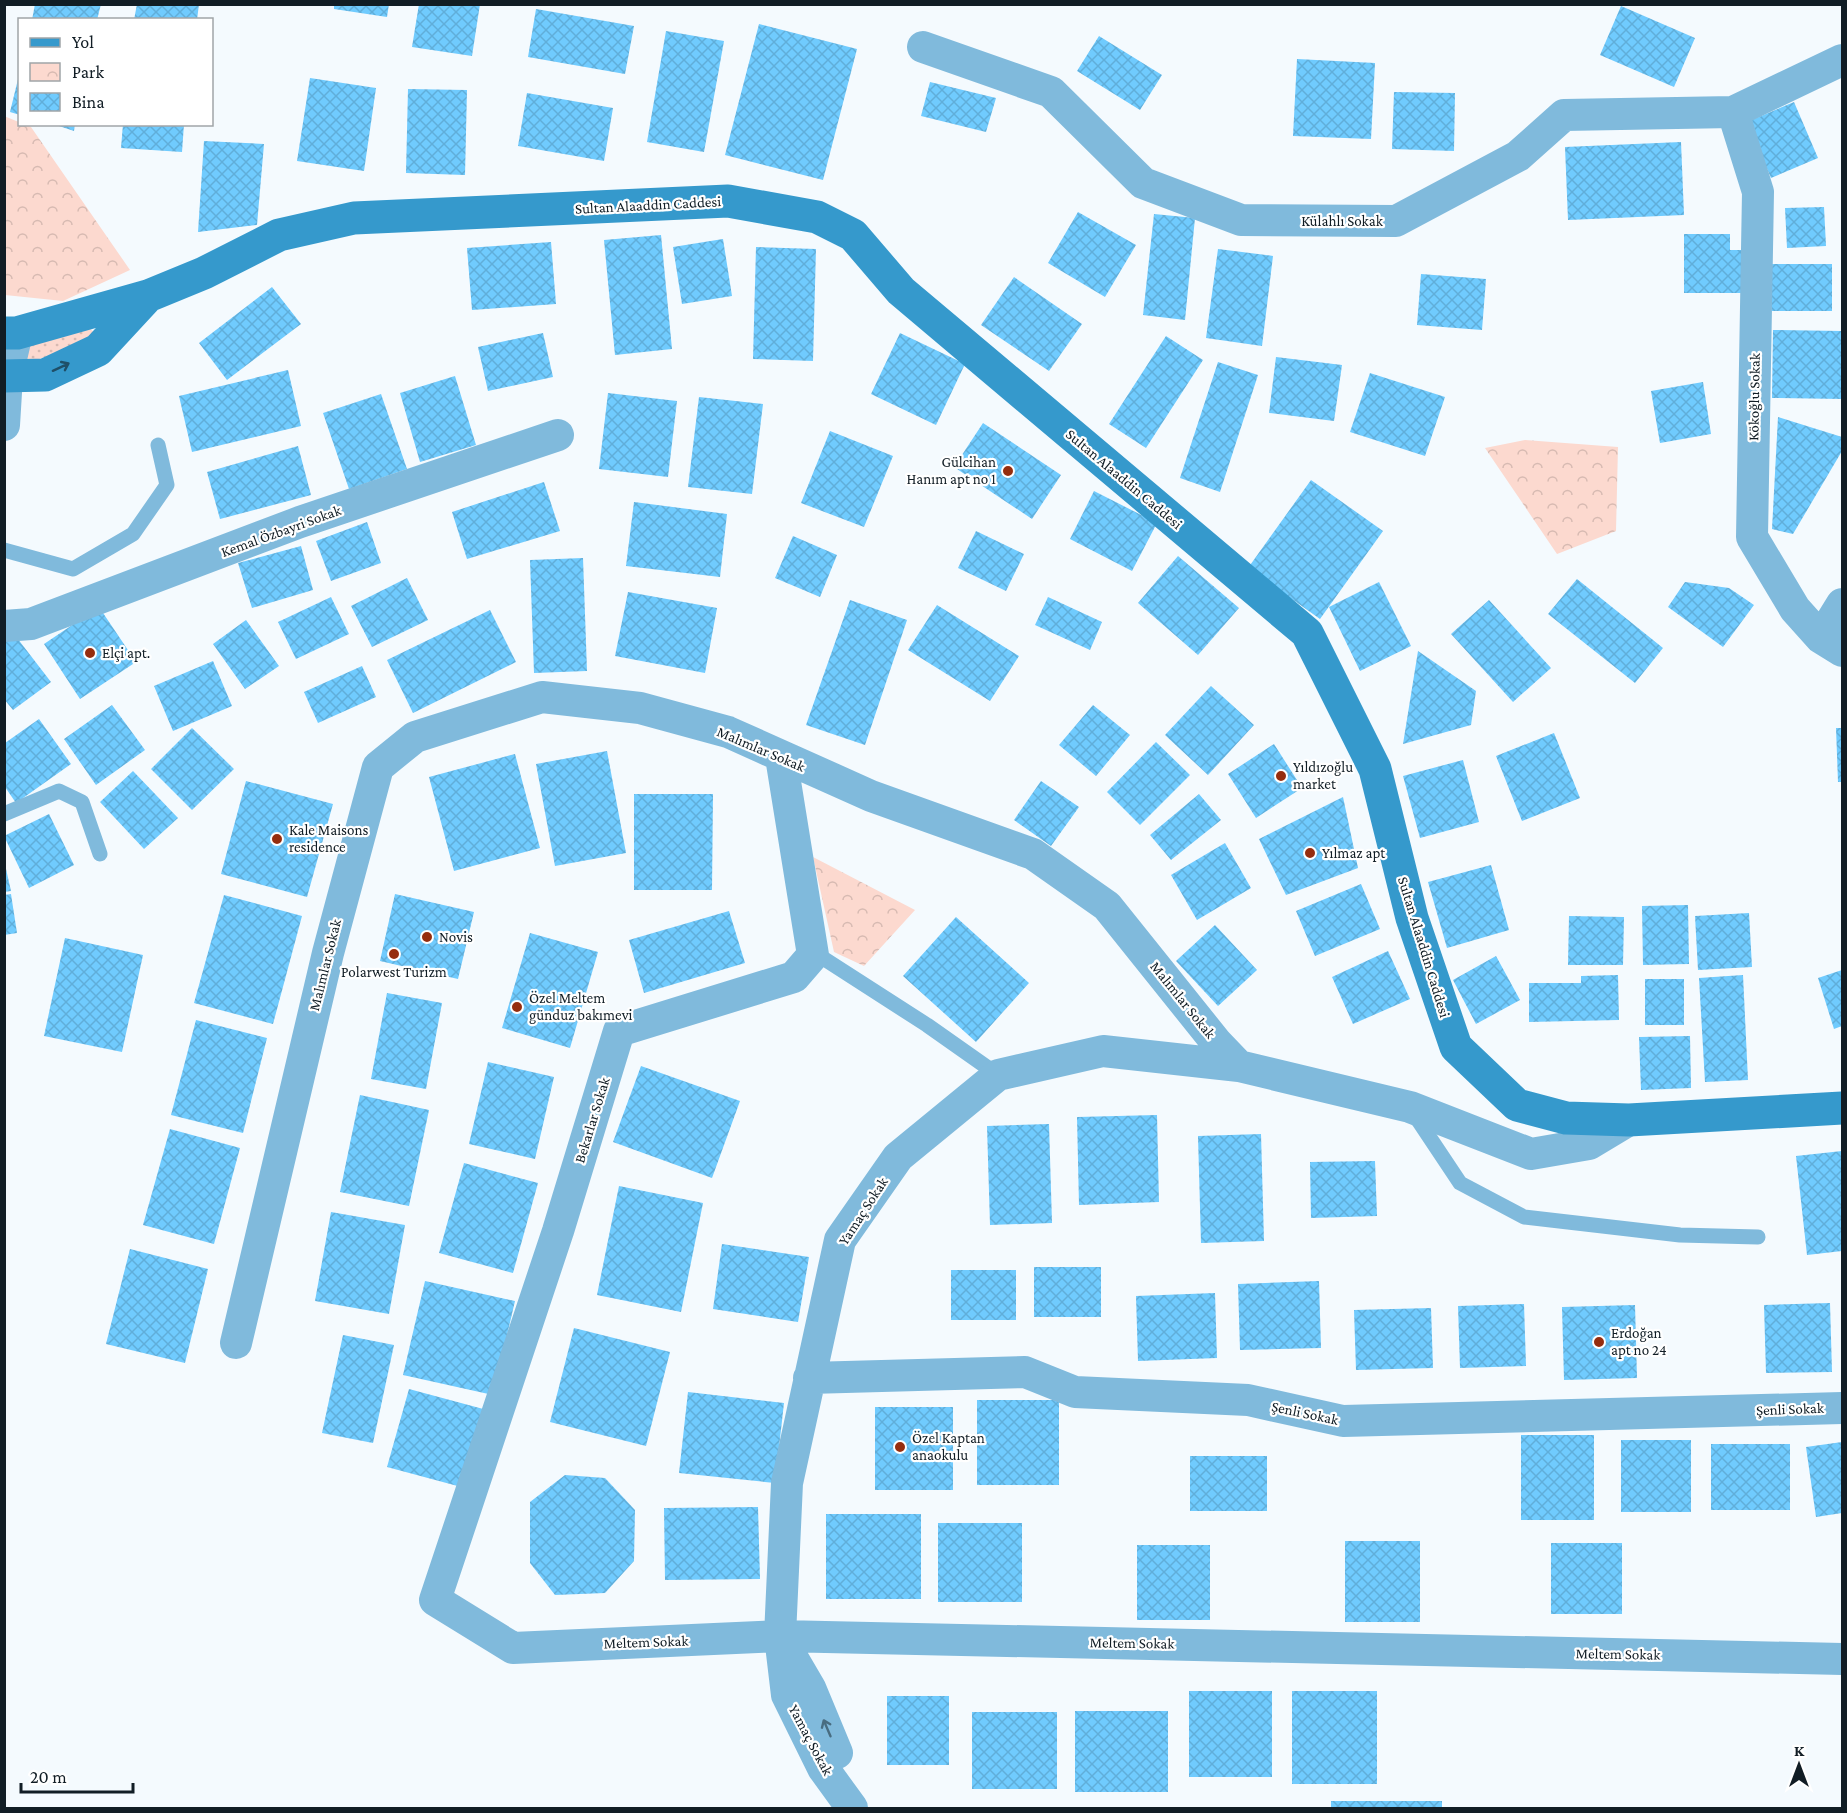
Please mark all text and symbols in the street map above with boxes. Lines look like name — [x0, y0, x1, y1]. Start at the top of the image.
legend — [18, 18, 213, 126]
text: Yol — [72, 32, 94, 52]
text: Park — [72, 62, 104, 82]
text: Bina — [72, 92, 105, 112]
street label: Sultan Alaaddin Caddesi — [574, 193, 722, 217]
street label: Külahlı Sokak — [1301, 213, 1384, 229]
street label: Kökoğlu Sokak — [1745, 352, 1764, 441]
one-way arrow — [52, 361, 70, 373]
street label: Sultan Alaaddin Caddesi — [1063, 426, 1185, 532]
place label: Gülcihan Hanım apt no 1 — [906, 454, 996, 488]
marker: Gülcihan Hanım apt no 1 — [1001, 464, 1015, 478]
street label: Kemal Özbayri Sokak — [219, 502, 344, 561]
place label: Elçi apt. — [102, 645, 150, 662]
marker: Elçi apt. — [83, 646, 97, 660]
street label: Malımlar Sokak — [715, 723, 808, 775]
place label: Yıldızoğlu market — [1293, 759, 1353, 792]
marker: Yıldızoğlu market — [1274, 769, 1288, 783]
place label: Kale Maisons residence — [289, 822, 368, 855]
marker: Kale Maisons residence — [270, 832, 284, 846]
place label: Yılmaz apt — [1322, 845, 1386, 862]
marker: Yılmaz apt — [1303, 846, 1317, 860]
street label: Sultan Alaaddin Caddesi — [1395, 875, 1453, 1019]
street label: Malımlar Sokak — [306, 917, 344, 1013]
place label: Novis — [439, 929, 473, 945]
marker: Novis — [420, 930, 434, 944]
marker: Polarwest Turizm — [387, 947, 401, 961]
street label: Malımlar Sokak — [1147, 958, 1219, 1042]
place label: Polarwest Turizm — [341, 964, 447, 980]
place label: Özel Meltem günduz bakımevi — [529, 990, 633, 1024]
marker: Özel Meltem günduz bakımevi — [510, 1000, 524, 1014]
street label: Bekarlar Sokak — [571, 1074, 613, 1165]
street label: Yamaç Sokak — [835, 1173, 892, 1248]
place label: Erdoğan apt no 24 — [1611, 1325, 1667, 1359]
marker: Erdoğan apt no 24 — [1592, 1335, 1606, 1349]
street label: Şenli Sokak — [1270, 1398, 1341, 1429]
street label: Şenli Sokak — [1756, 1400, 1825, 1419]
place label: Özel Kaptan anaokulu — [912, 1430, 985, 1463]
marker: Özel Kaptan anaokulu — [893, 1440, 907, 1454]
street label: Meltem Sokak — [603, 1632, 690, 1651]
street label: Meltem Sokak — [1089, 1634, 1175, 1652]
street label: Meltem Sokak — [1575, 1645, 1661, 1663]
street label: Yamaç Sokak — [785, 1702, 837, 1779]
one-way arrow — [821, 1719, 832, 1737]
north arrow — [1769, 1735, 1829, 1795]
text: K — [1794, 1742, 1805, 1759]
scale bar — [21, 1756, 134, 1794]
text: 20 m — [30, 1767, 67, 1787]

